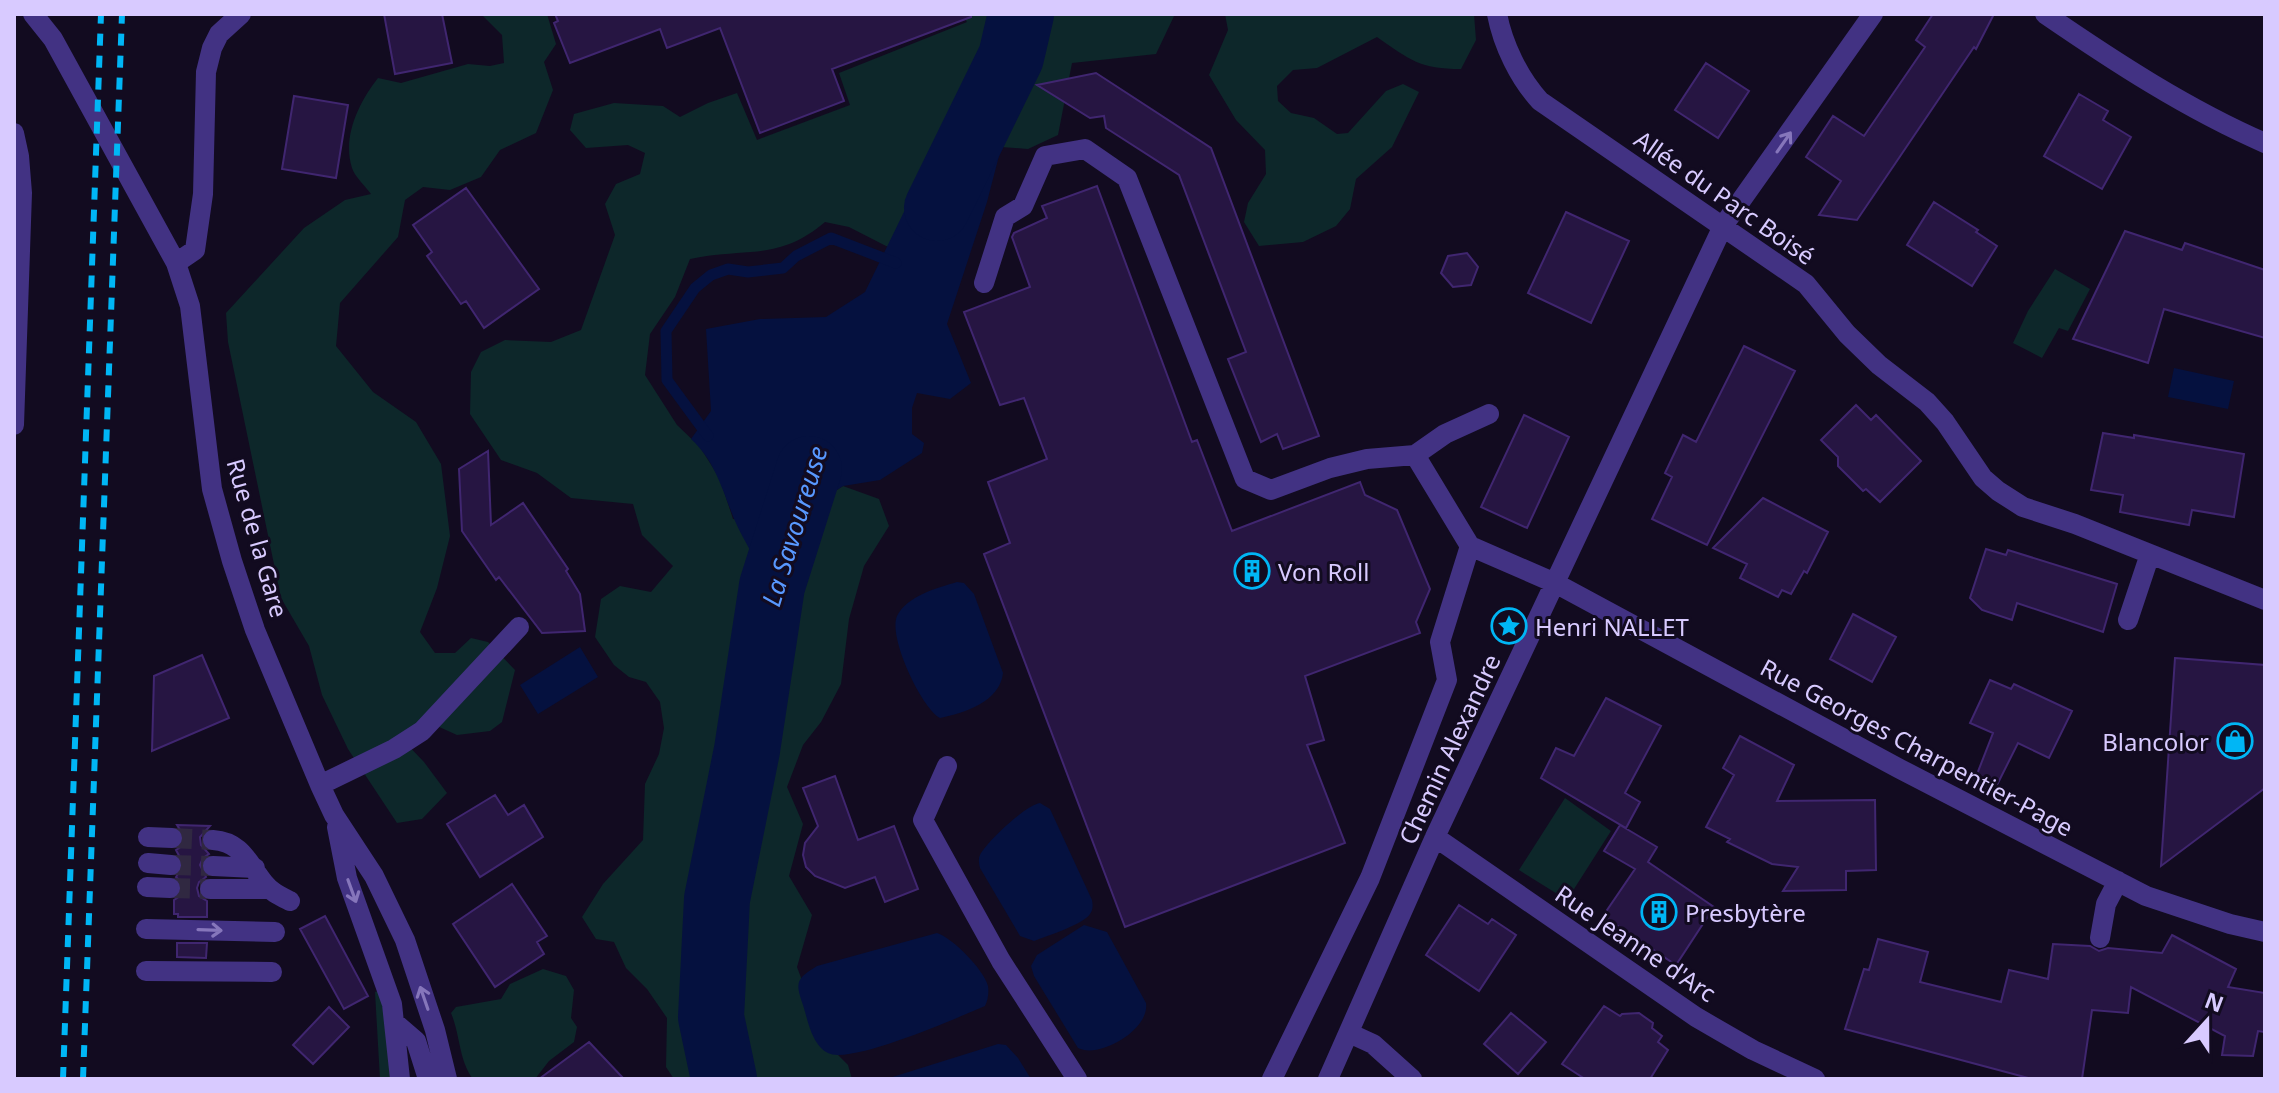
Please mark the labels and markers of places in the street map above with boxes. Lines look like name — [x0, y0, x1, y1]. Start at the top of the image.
building icon: Von Roll — [1233, 552, 1271, 590]
place label: Von Roll — [1278, 555, 1369, 588]
place icon: Henri NALLET — [1490, 607, 1528, 645]
place label: Henri NALLET — [1535, 610, 1690, 643]
shop icon: Blancolor — [2216, 722, 2254, 760]
place label: Blancolor — [2102, 725, 2209, 758]
building icon: Presbytère — [1640, 893, 1678, 931]
place label: Presbytère — [1685, 896, 1806, 929]

